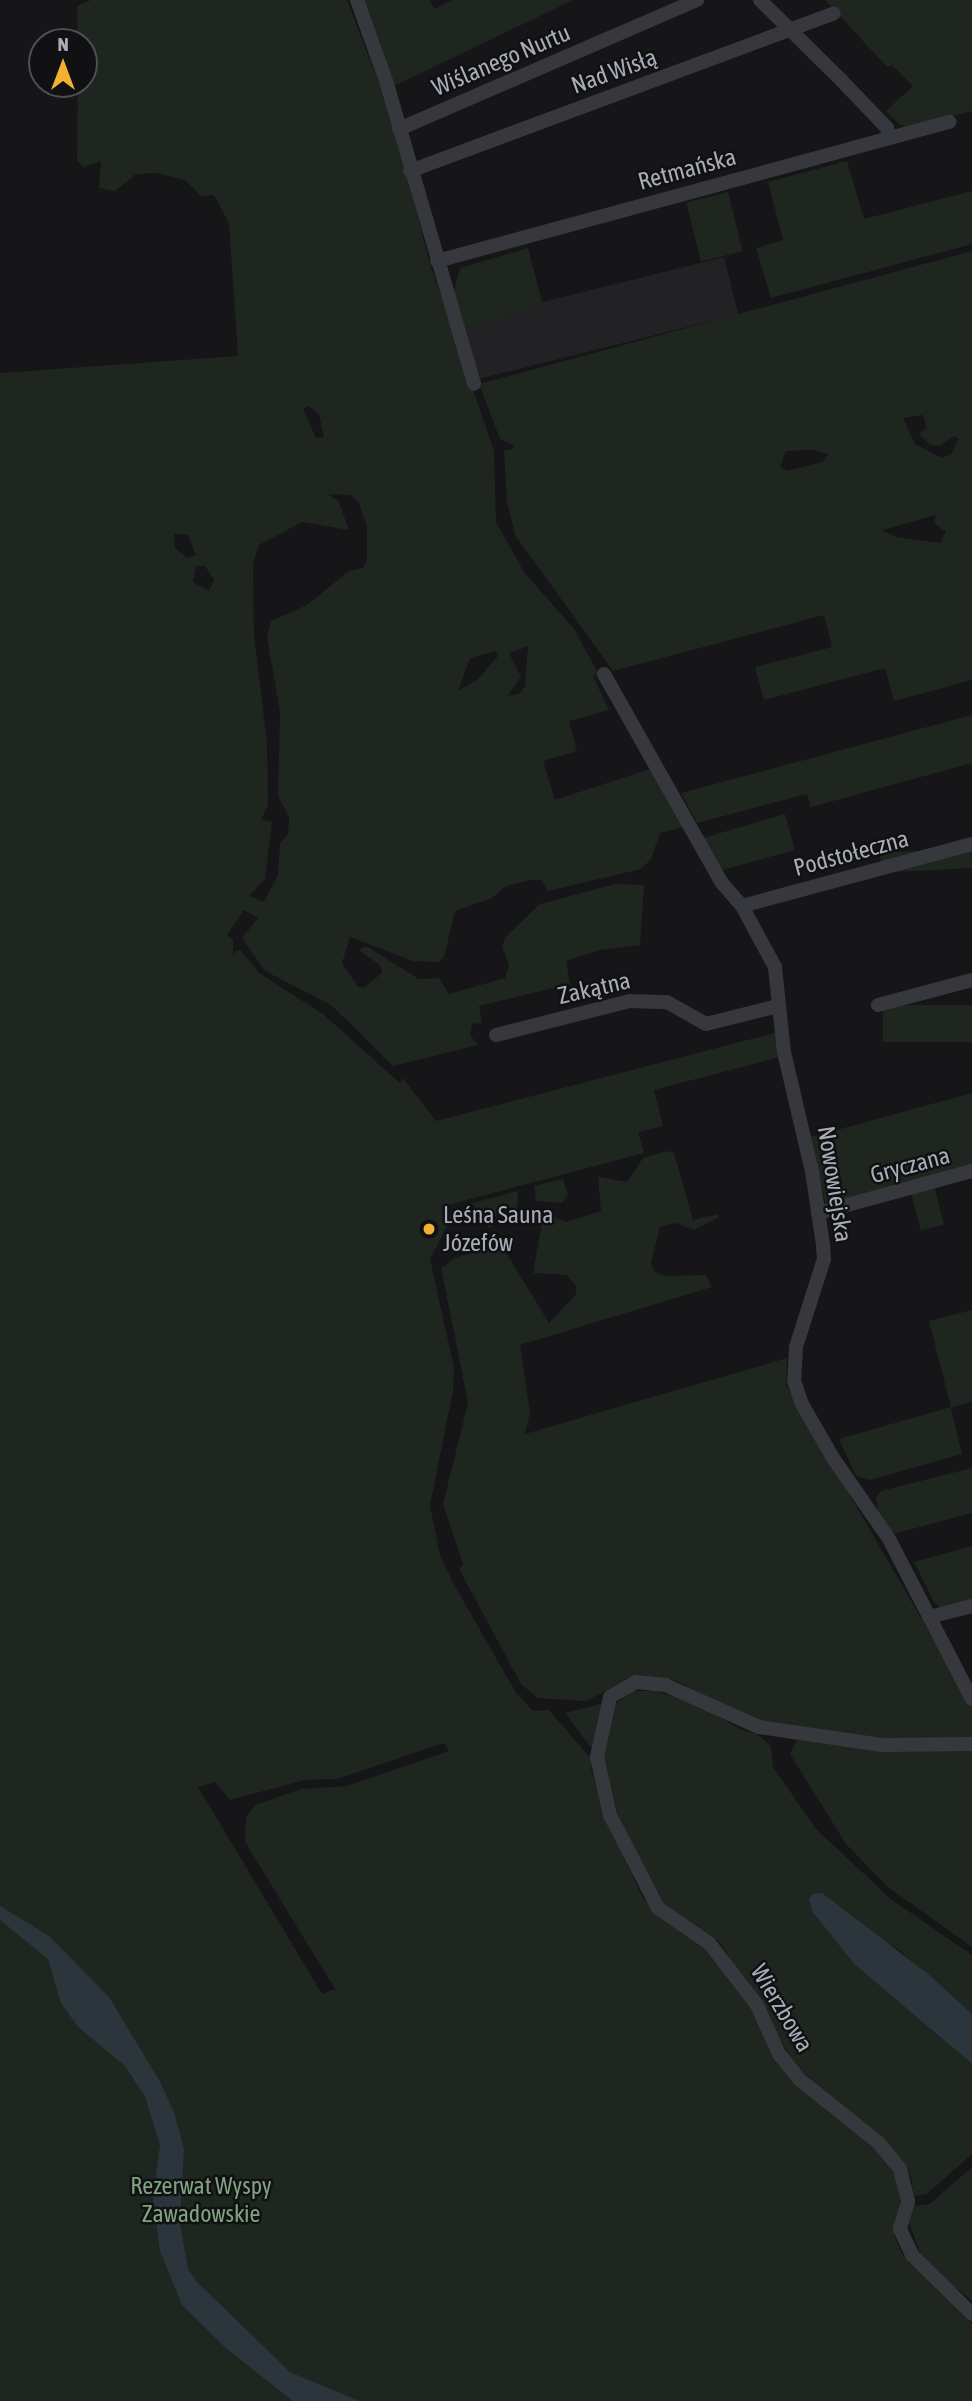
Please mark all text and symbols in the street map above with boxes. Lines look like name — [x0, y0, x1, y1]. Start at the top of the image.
street label: Wiślanego Nurtu — [428, 18, 574, 102]
north arrow — [28, 28, 98, 98]
text: N — [57, 33, 69, 55]
street label: Nad Wisłą — [567, 42, 661, 100]
street label: Retmańska — [635, 142, 739, 196]
street label: Podstołeczna — [790, 824, 912, 882]
street label: Zakątna — [555, 966, 633, 1010]
street label: Nowowiejska — [812, 1124, 858, 1244]
street label: Gryczana — [867, 1141, 953, 1189]
place label: Leśna Sauna Józefów — [443, 1201, 553, 1257]
marker: Leśna Sauna Józefów — [421, 1221, 437, 1237]
street label: Wierzbowa — [745, 1959, 819, 2057]
park label: Rezerwat Wyspy Zawadowskie — [130, 2172, 272, 2228]

